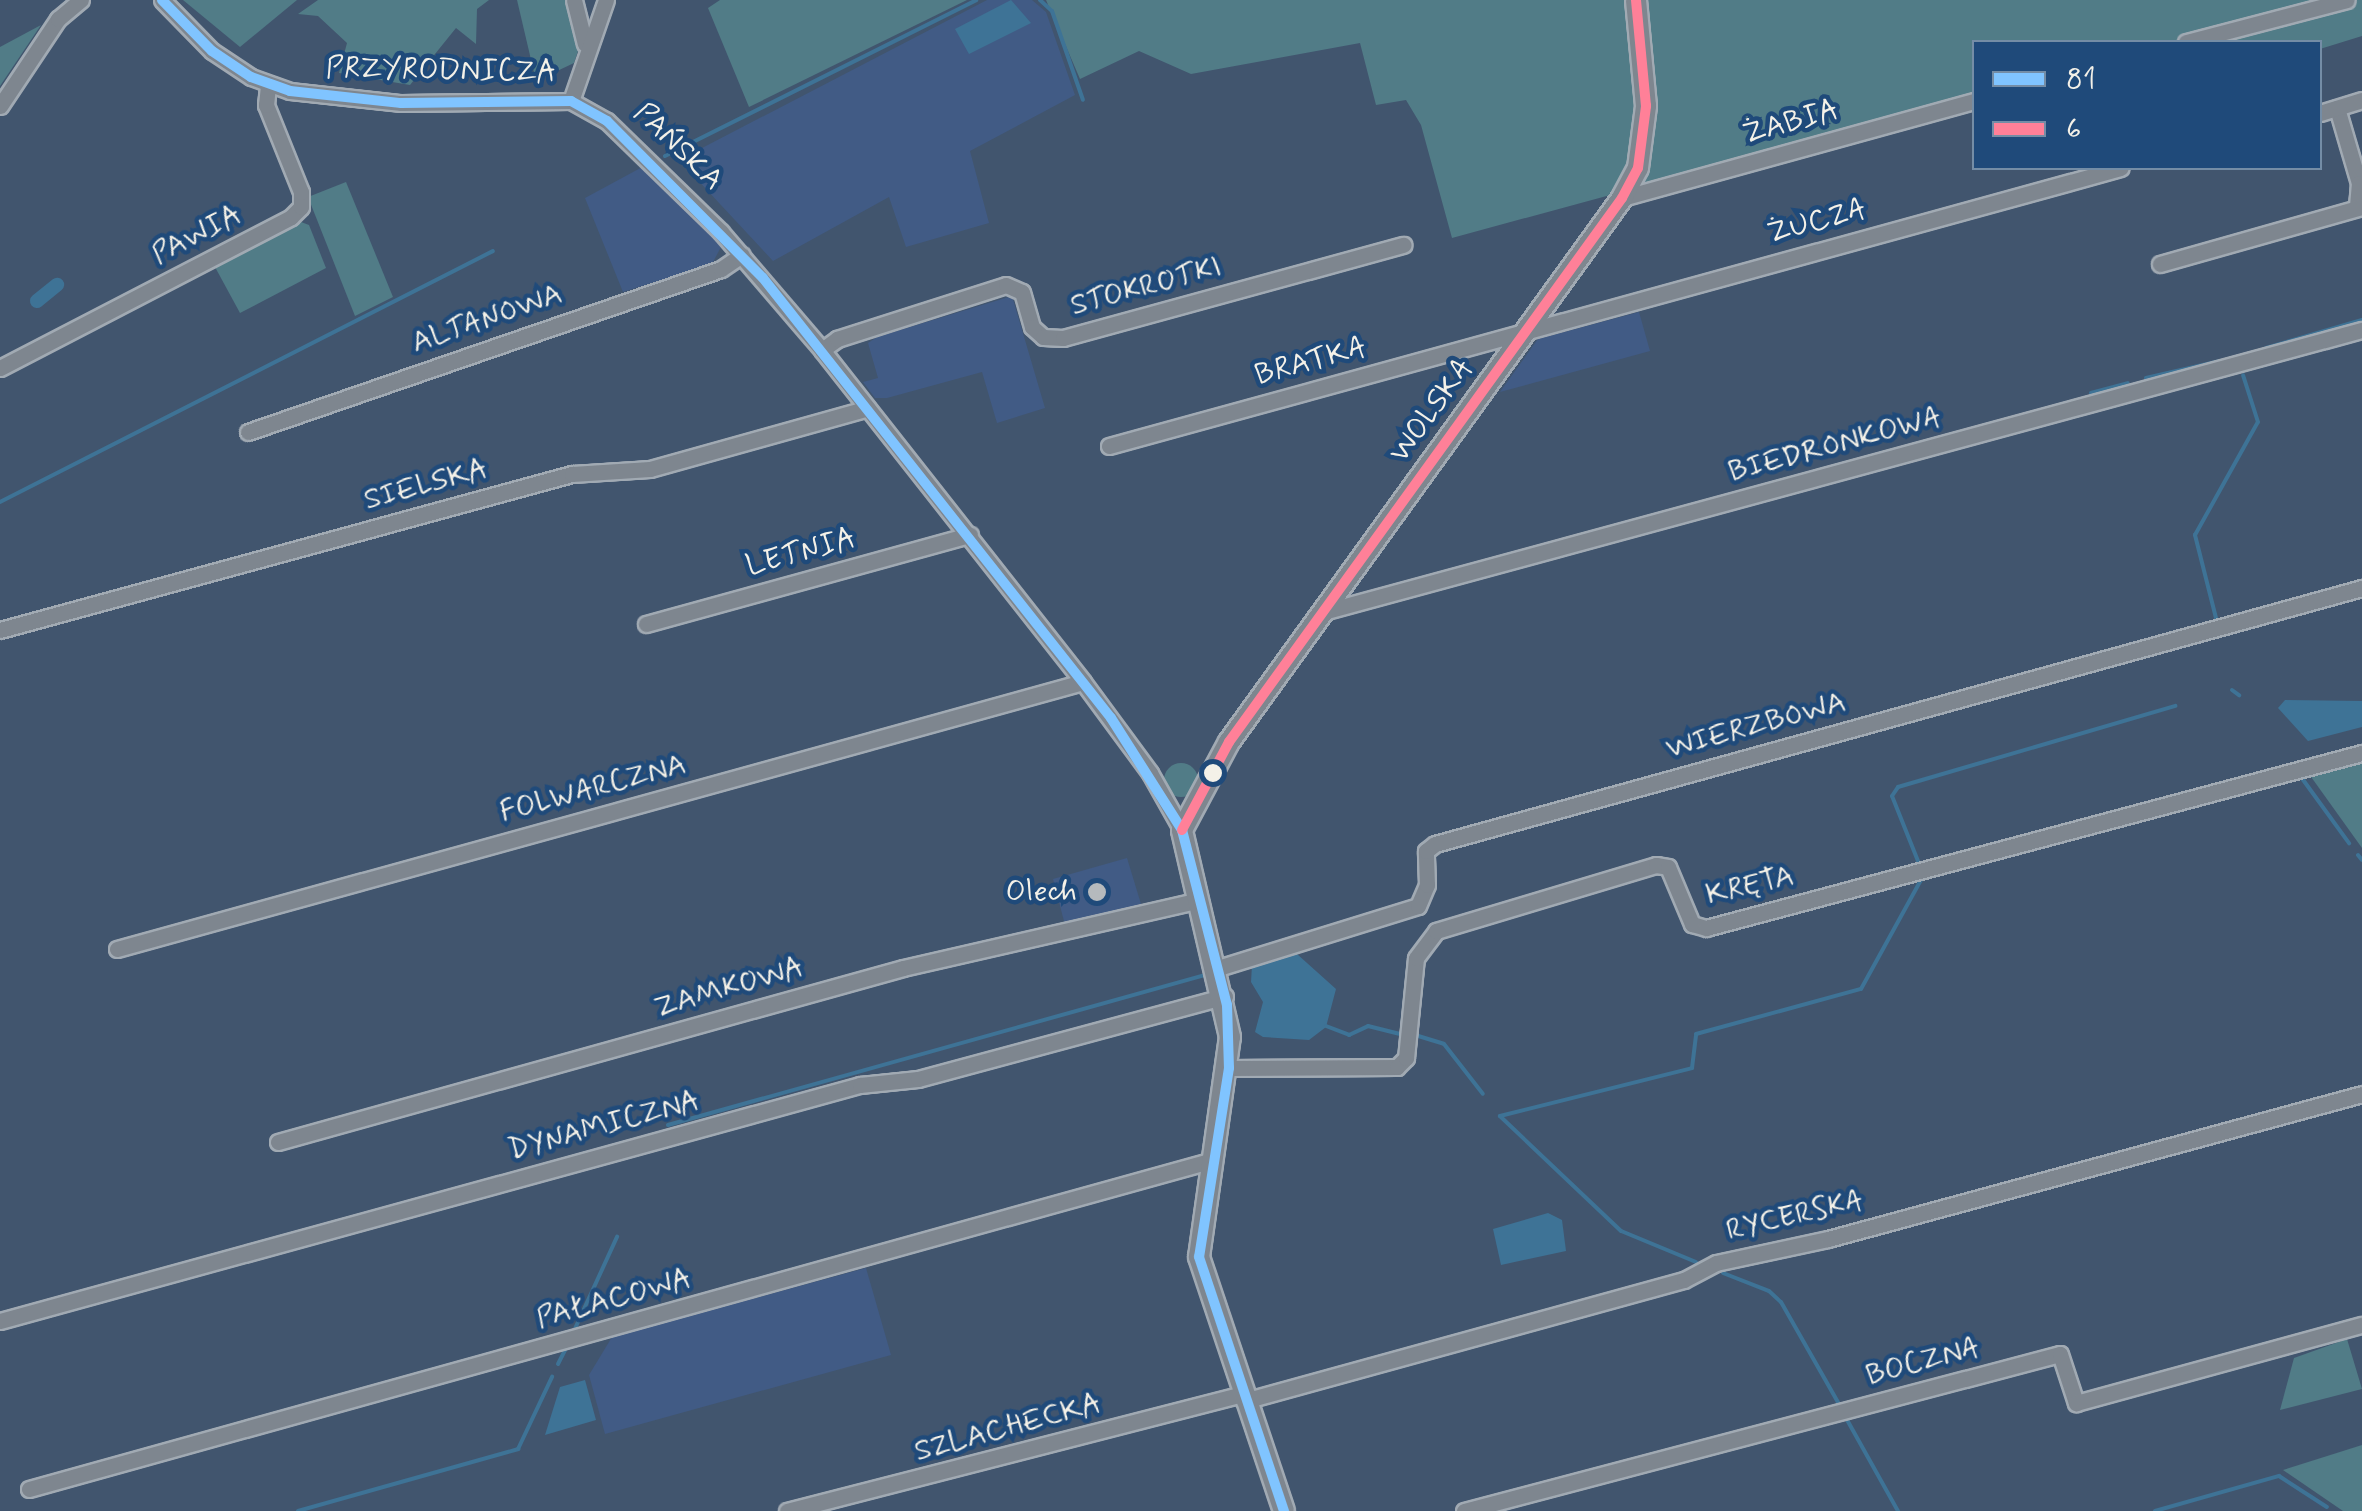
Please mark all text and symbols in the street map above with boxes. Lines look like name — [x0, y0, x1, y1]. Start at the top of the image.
legend — [1972, 40, 2322, 170]
street label: PRZYRODNICZA — [325, 51, 557, 91]
text: 81 — [2066, 60, 2096, 99]
street label: ŻABIA — [1739, 93, 1843, 153]
street label: PAŃSKA — [626, 95, 730, 199]
text: 6 — [2066, 110, 2081, 149]
street label: ŻUCZA — [1764, 192, 1870, 252]
street label: PAWIA — [146, 197, 248, 273]
street label: STOKROTKI — [1067, 250, 1225, 324]
street label: ALTANOWA — [407, 276, 567, 362]
street label: BRATKA — [1251, 330, 1371, 394]
street label: WOLSKA — [1382, 352, 1482, 470]
street label: BIEDRONKOWA — [1725, 399, 1945, 491]
street label: SIELSKA — [360, 451, 492, 519]
street label: LETNIA — [742, 521, 860, 585]
street label: WIERZBOWA — [1662, 685, 1850, 767]
street label: FOLWARCZNA — [496, 747, 690, 831]
unlabelled marker — [1203, 763, 1223, 783]
street label: KRĘTA — [1702, 858, 1798, 914]
place label: Olech — [1005, 874, 1077, 910]
marker: Olech — [1086, 881, 1108, 903]
street label: ZAMKOWA — [650, 949, 808, 1027]
street label: DYNAMICZNA — [504, 1083, 704, 1169]
street label: RYCERSKA — [1723, 1183, 1867, 1249]
street label: PAŁACOWA — [532, 1261, 696, 1337]
street label: BOCZNA — [1862, 1330, 1984, 1394]
street label: SZLACHECKA — [911, 1386, 1105, 1470]

